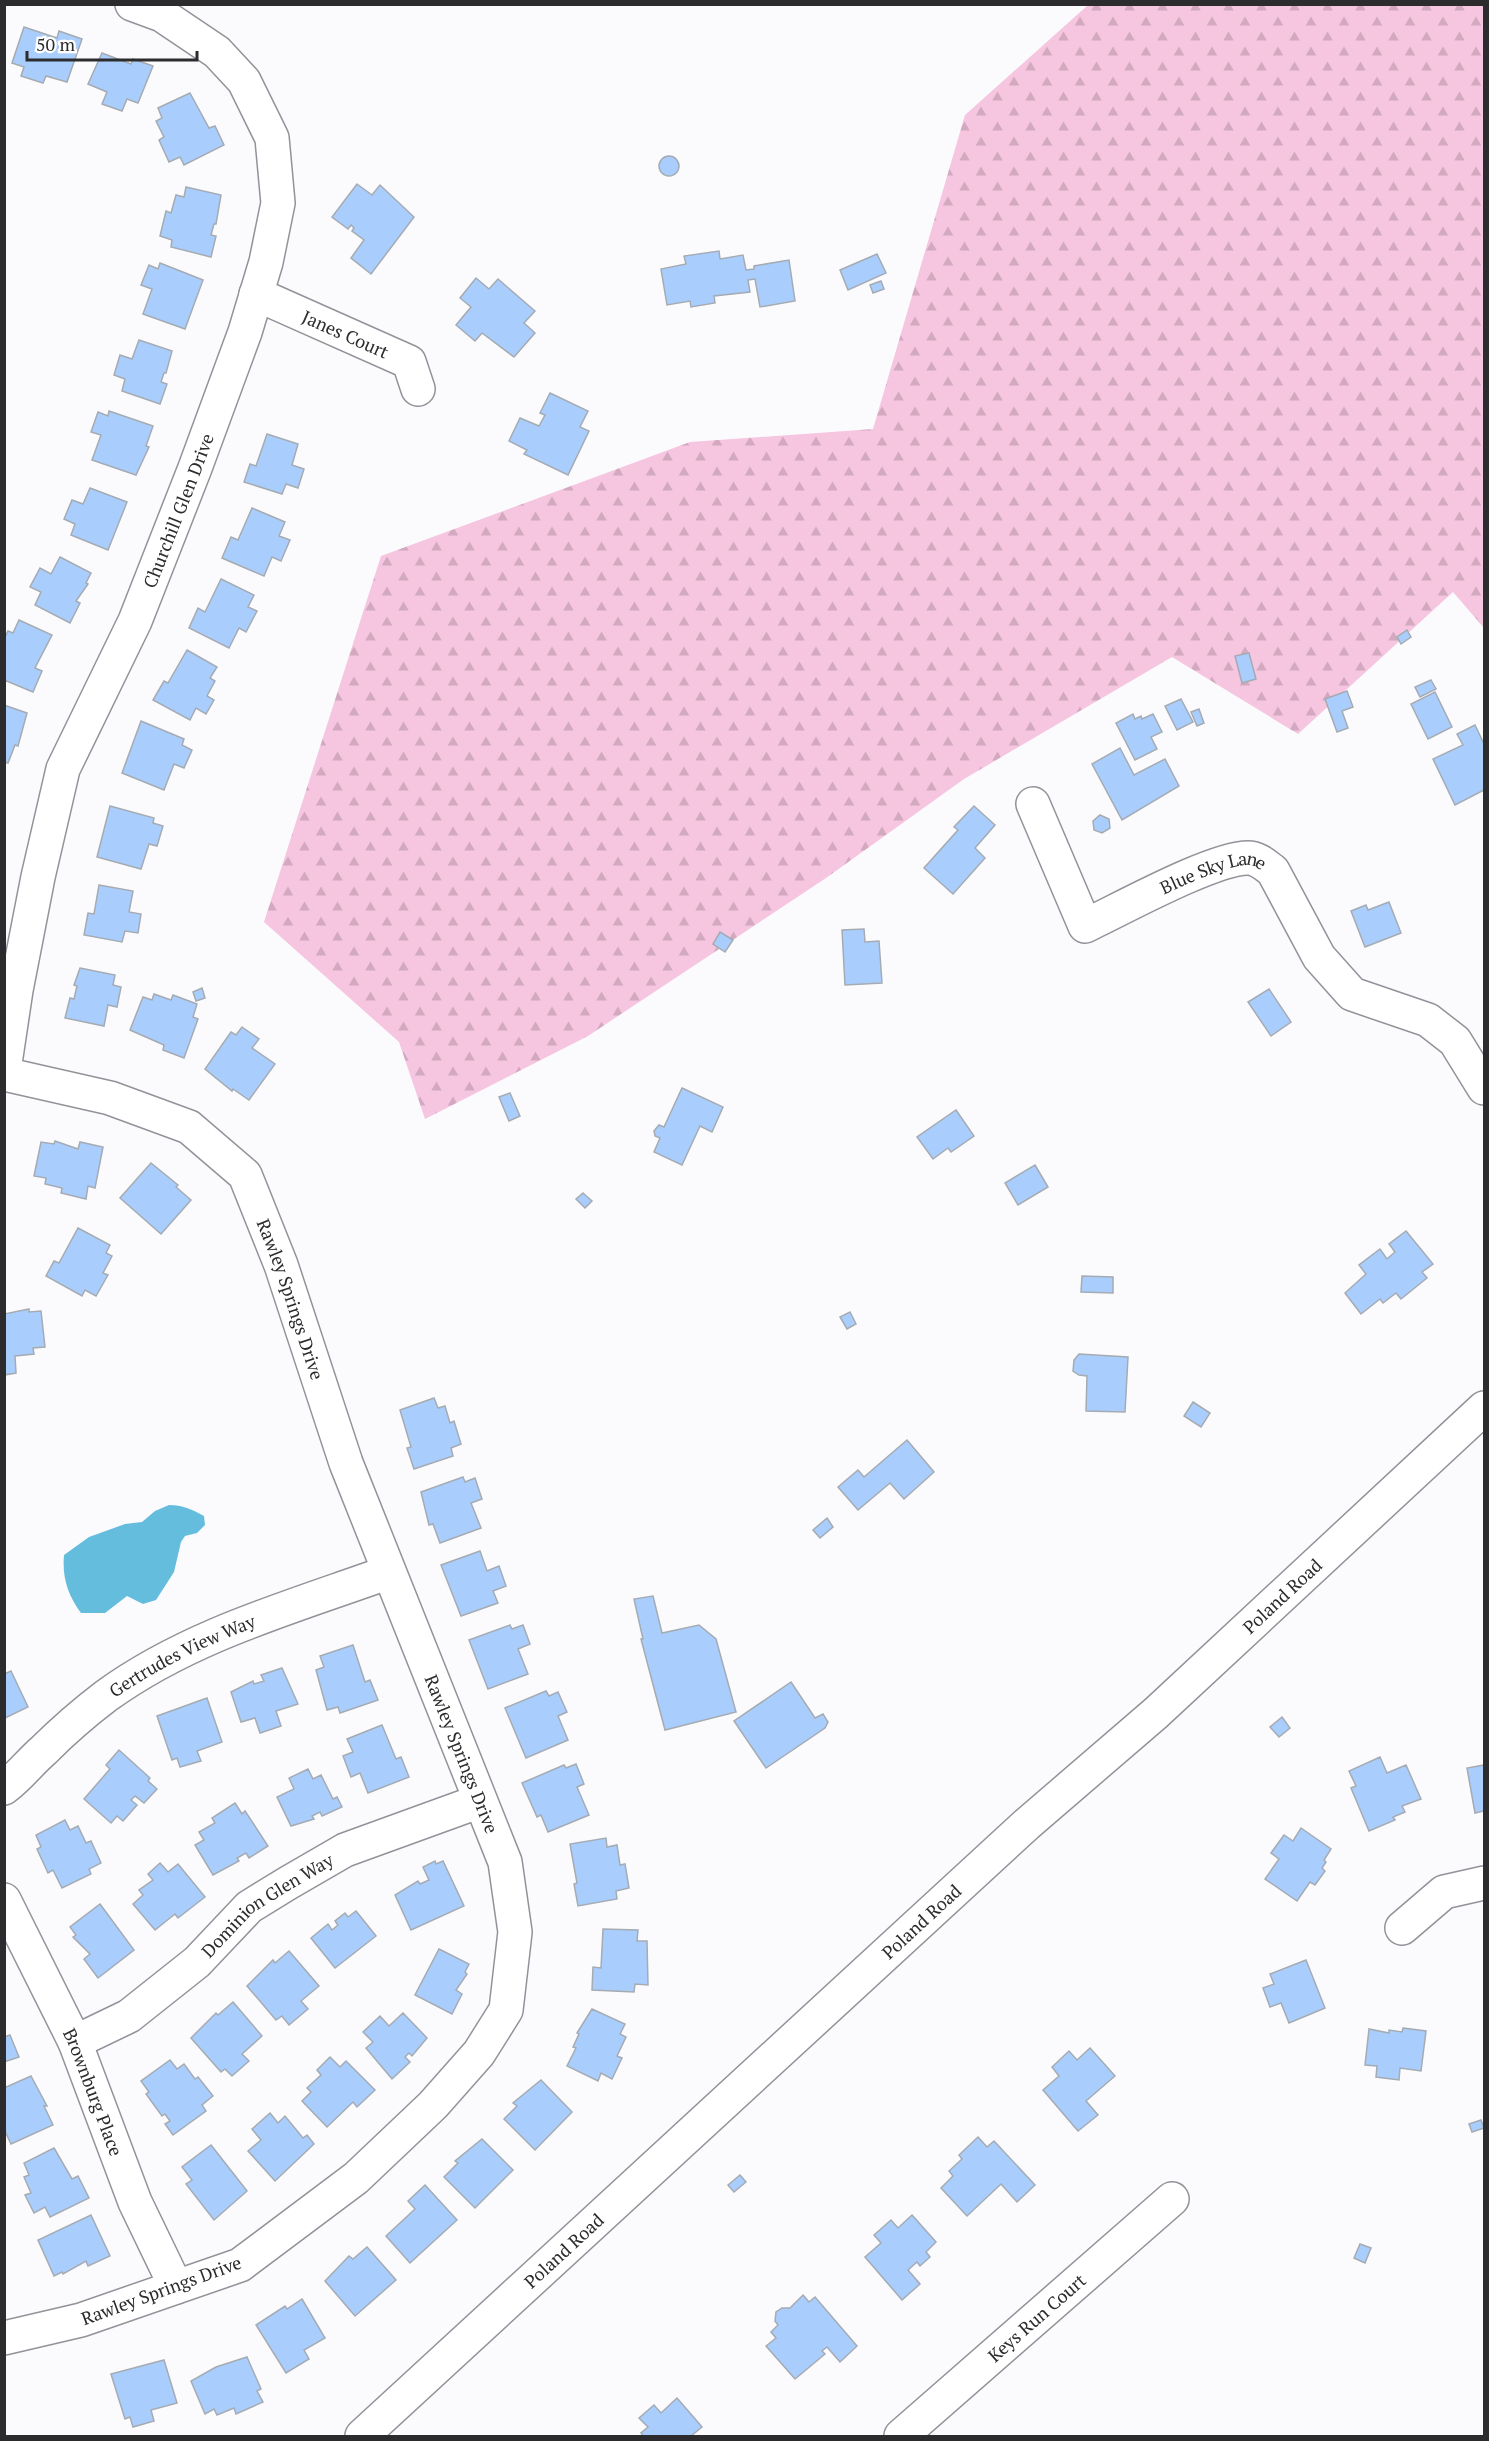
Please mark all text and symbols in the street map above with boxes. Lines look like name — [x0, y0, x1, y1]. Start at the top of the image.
scale bar — [27, 24, 196, 62]
text: 50 m — [36, 32, 76, 56]
street label: Janes Court — [299, 304, 393, 364]
street label: Churchill Glen Drive — [137, 430, 219, 591]
street label: Blue Sky Lane — [1156, 846, 1272, 899]
street label: Rawley Springs Drive — [252, 1215, 330, 1383]
street label: Poland Road — [1237, 1553, 1327, 1639]
street label: Gertrudes View Way — [104, 1608, 259, 1702]
street label: Rawley Springs Drive — [420, 1671, 504, 1837]
street label: Dominion Glen Way — [196, 1847, 338, 1962]
street label: Poland Road — [876, 1879, 966, 1964]
street label: Brownburg Place — [58, 2024, 129, 2159]
street label: Poland Road — [519, 2208, 609, 2293]
street label: Rawley Springs Drive — [78, 2250, 244, 2330]
street label: Keys Run Court — [982, 2268, 1091, 2367]

